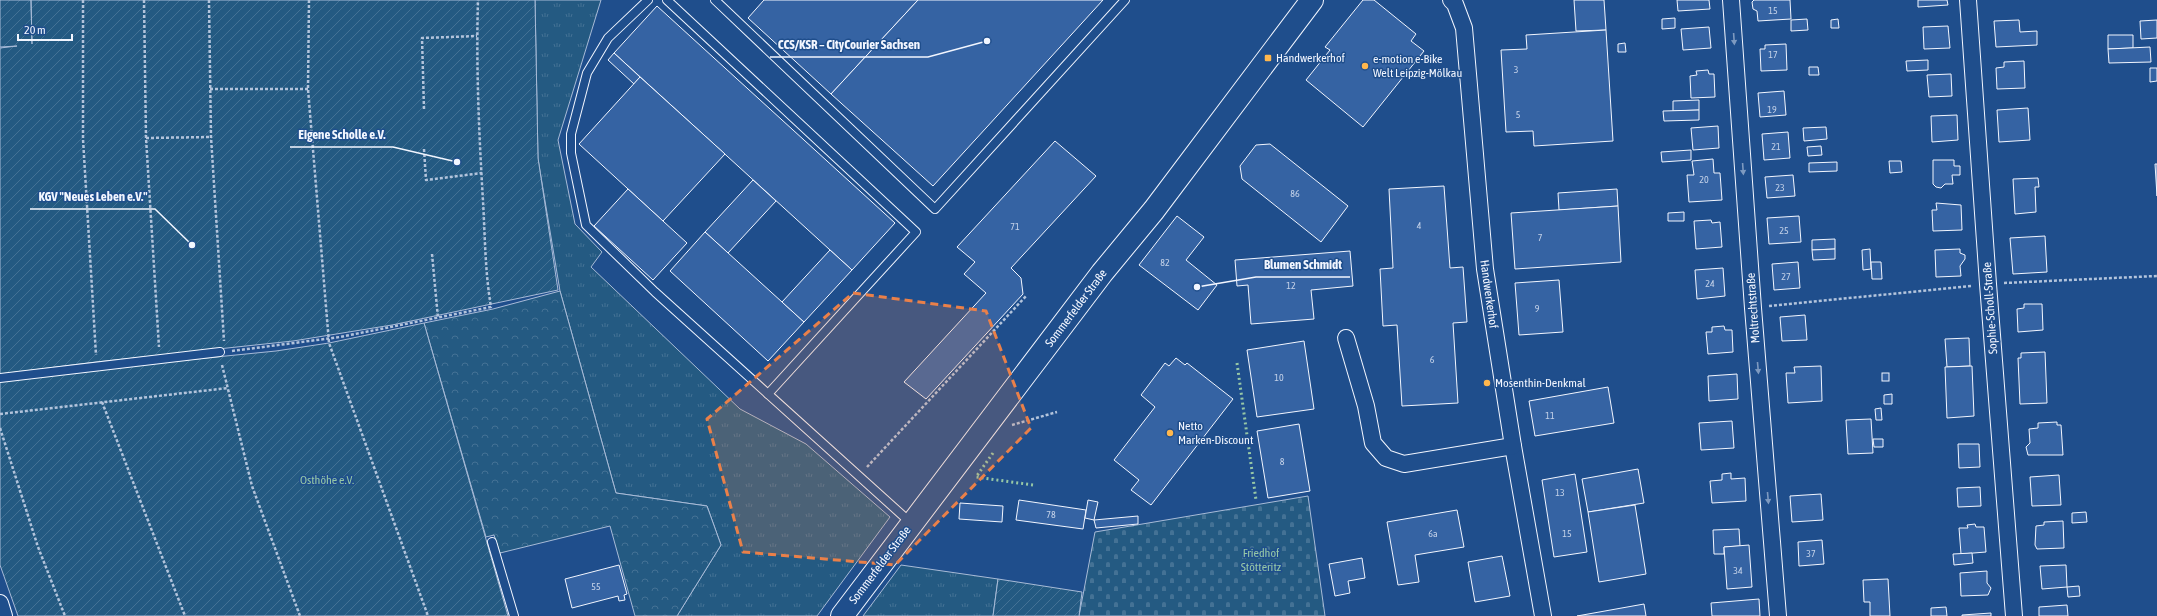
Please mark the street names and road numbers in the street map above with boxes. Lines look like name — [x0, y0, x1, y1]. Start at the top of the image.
street label: Handwerkerhof — [1477, 259, 1501, 330]
street label: Sophie-Scholl-Straße — [1980, 262, 2000, 354]
street label: Sommerfelder Straße — [1042, 266, 1110, 350]
street label: Moltrechtstraße — [1744, 272, 1762, 344]
street label: Sommerfelder Straße — [846, 523, 914, 607]

